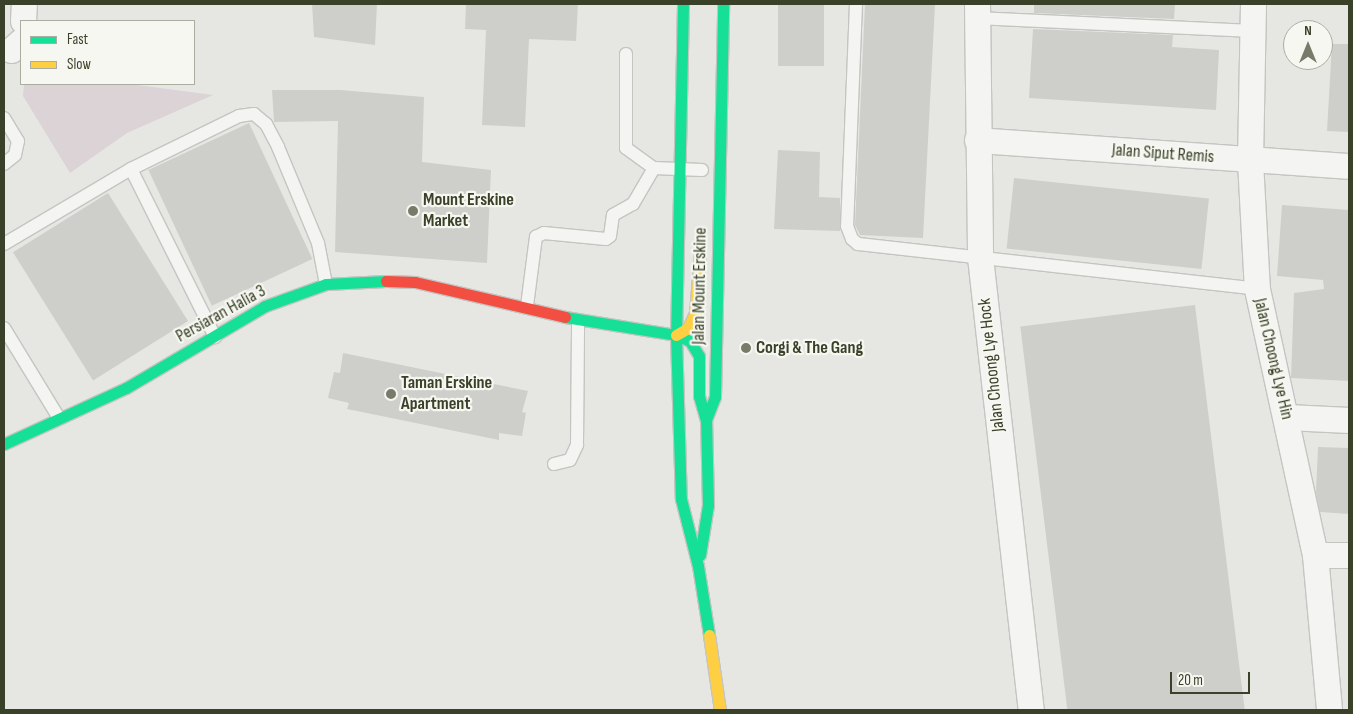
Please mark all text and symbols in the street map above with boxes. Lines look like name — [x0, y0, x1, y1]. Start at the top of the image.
legend — [20, 20, 195, 85]
north arrow — [1283, 20, 1333, 70]
text: N — [1304, 22, 1312, 39]
text: Fast — [67, 30, 88, 49]
text: Slow — [67, 55, 91, 74]
street label: Jalan Siput Remis — [1111, 140, 1215, 168]
place label: Mount Erskine Market — [423, 190, 514, 232]
marker: Mount Erskine Market — [407, 205, 419, 217]
street label: Jalan Mount Erskine — [688, 227, 712, 345]
street label: Persiaran Halia 3 — [172, 280, 270, 348]
street label: Jalan Choong Lye Hin — [1249, 296, 1297, 422]
street label: Jalan Choong Lye Hock — [974, 297, 1010, 433]
place label: Corgi & The Gang — [756, 337, 863, 359]
marker: Corgi & The Gang — [740, 342, 752, 354]
place label: Taman Erskine Apartment — [401, 373, 492, 416]
marker: Taman Erskine Apartment — [385, 388, 397, 400]
scale bar — [1173, 662, 1253, 694]
text: 20 m — [1178, 671, 1203, 690]

